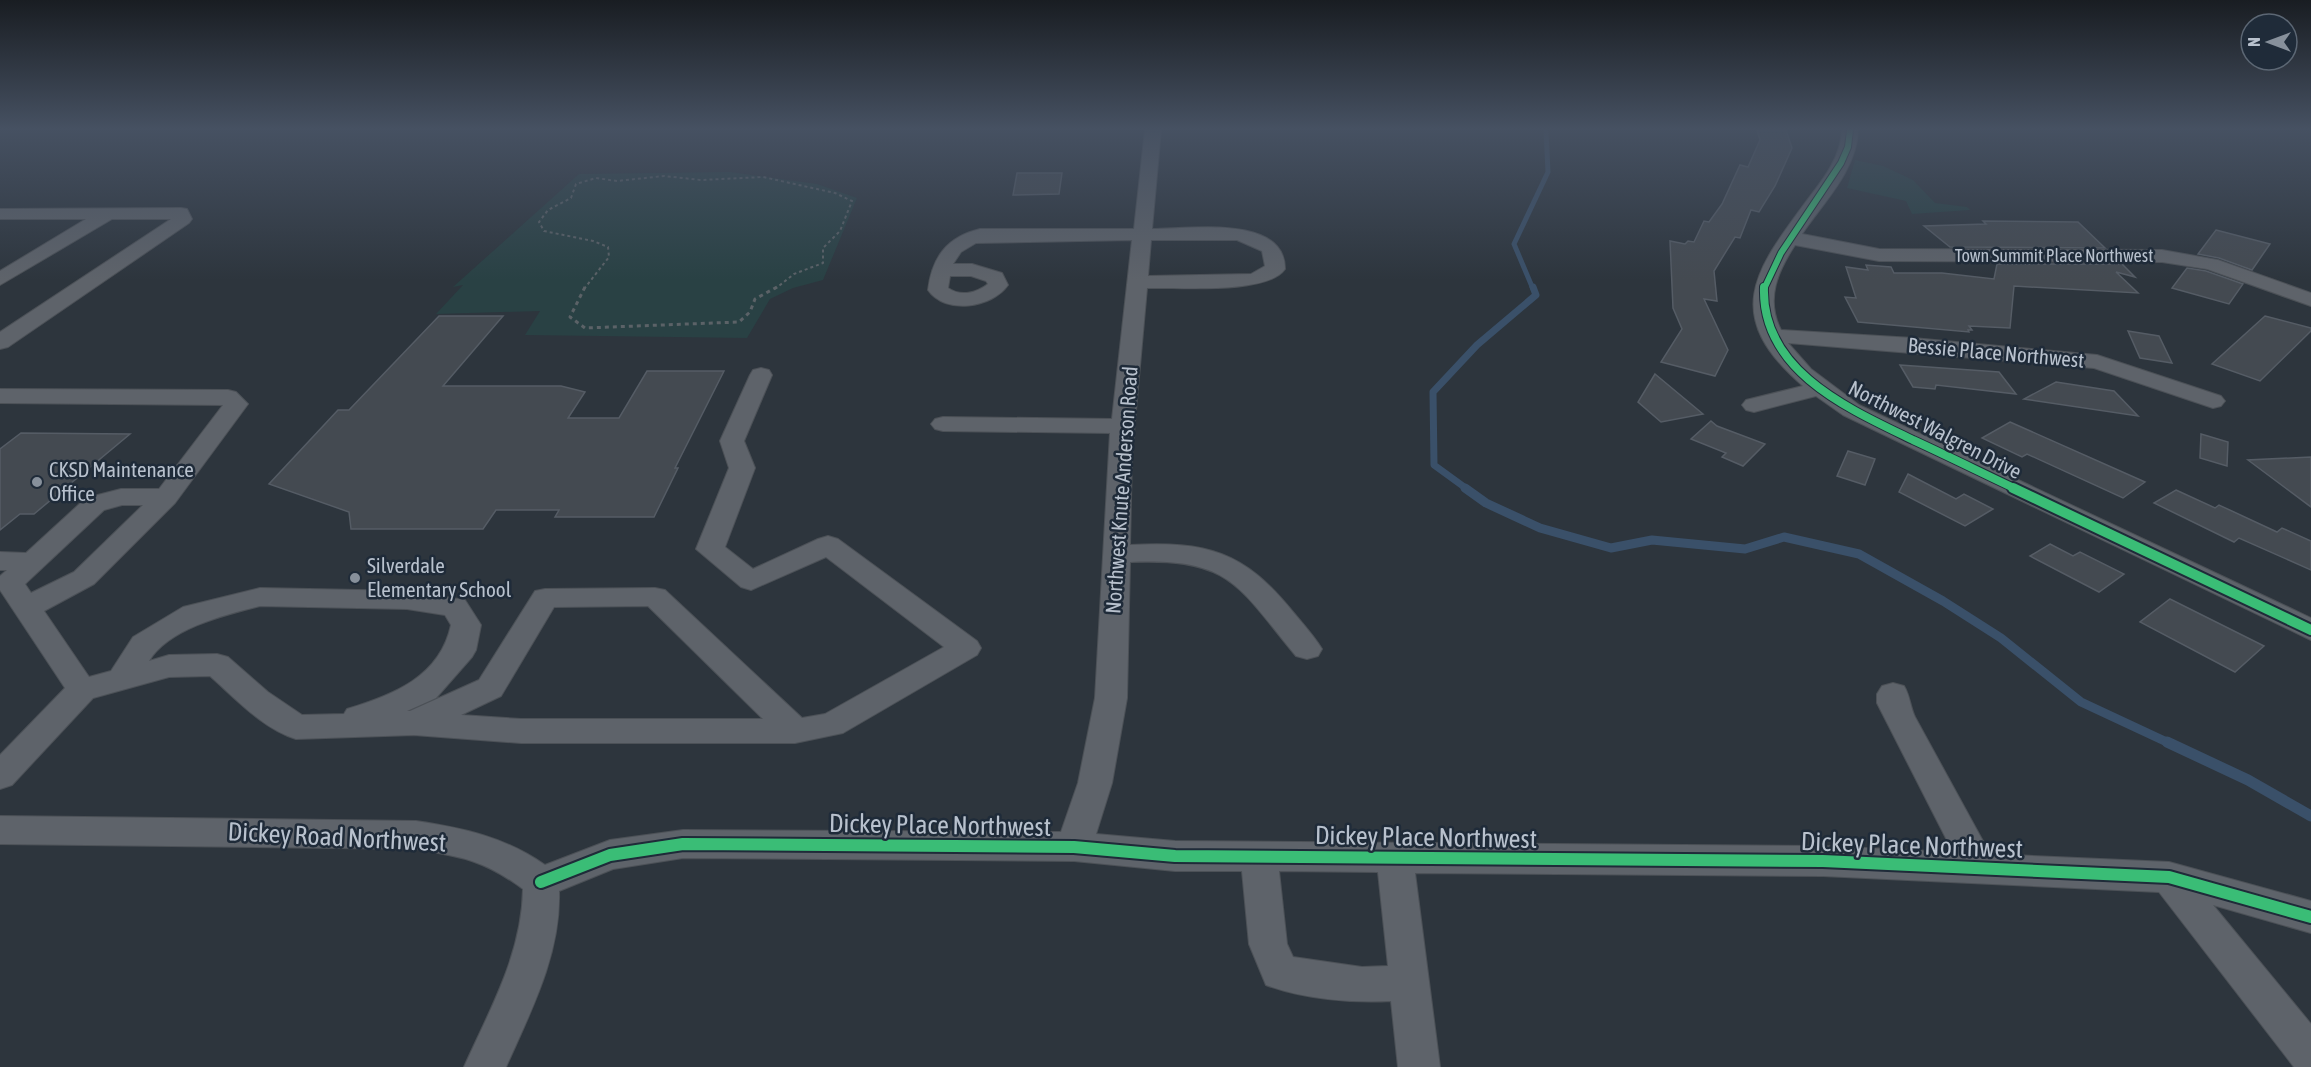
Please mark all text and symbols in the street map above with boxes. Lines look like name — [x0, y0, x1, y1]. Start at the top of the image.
north arrow — [2239, 12, 2299, 72]
text: N — [2245, 37, 2263, 47]
street label: Town Summit Place Northwest — [1955, 245, 2153, 266]
street label: Bessie Place Northwest — [1907, 332, 2085, 372]
street label: Northwest Knute Anderson Road — [1100, 365, 1142, 615]
street label: Northwest Walgren Drive — [1845, 375, 2026, 483]
place label: CKSD Maintenance Office — [49, 457, 194, 505]
marker: CKSD Maintenance Office — [30, 475, 44, 489]
place label: Silverdale Elementary School — [367, 553, 512, 601]
marker: Silverdale Elementary School — [348, 571, 362, 585]
street label: Dickey Place Northwest — [829, 808, 1051, 842]
street label: Dickey Road Northwest — [227, 816, 447, 858]
street label: Dickey Place Northwest — [1315, 820, 1537, 854]
street label: Dickey Place Northwest — [1800, 826, 2024, 864]

